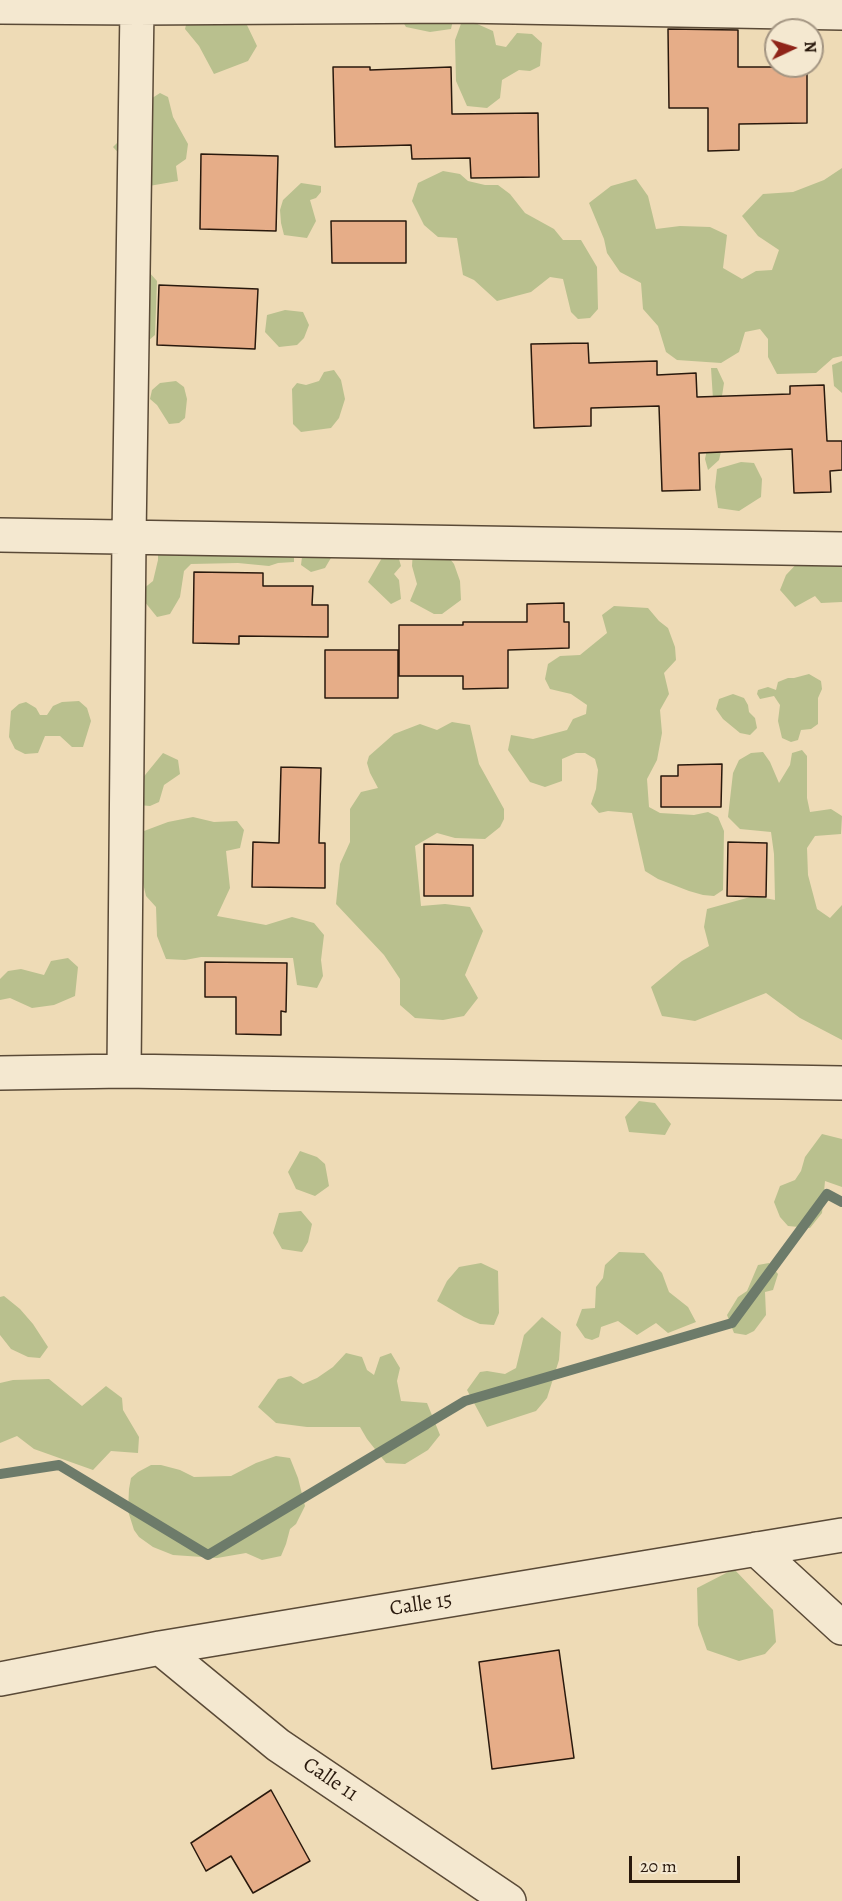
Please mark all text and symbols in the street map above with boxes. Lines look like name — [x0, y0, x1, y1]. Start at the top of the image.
north arrow — [764, 18, 824, 78]
text: N — [799, 40, 821, 53]
street label: Calle 15 — [388, 1588, 454, 1622]
street label: Calle 11 — [298, 1752, 362, 1808]
scale bar — [632, 1844, 743, 1882]
text: 20 m — [640, 1854, 677, 1878]

